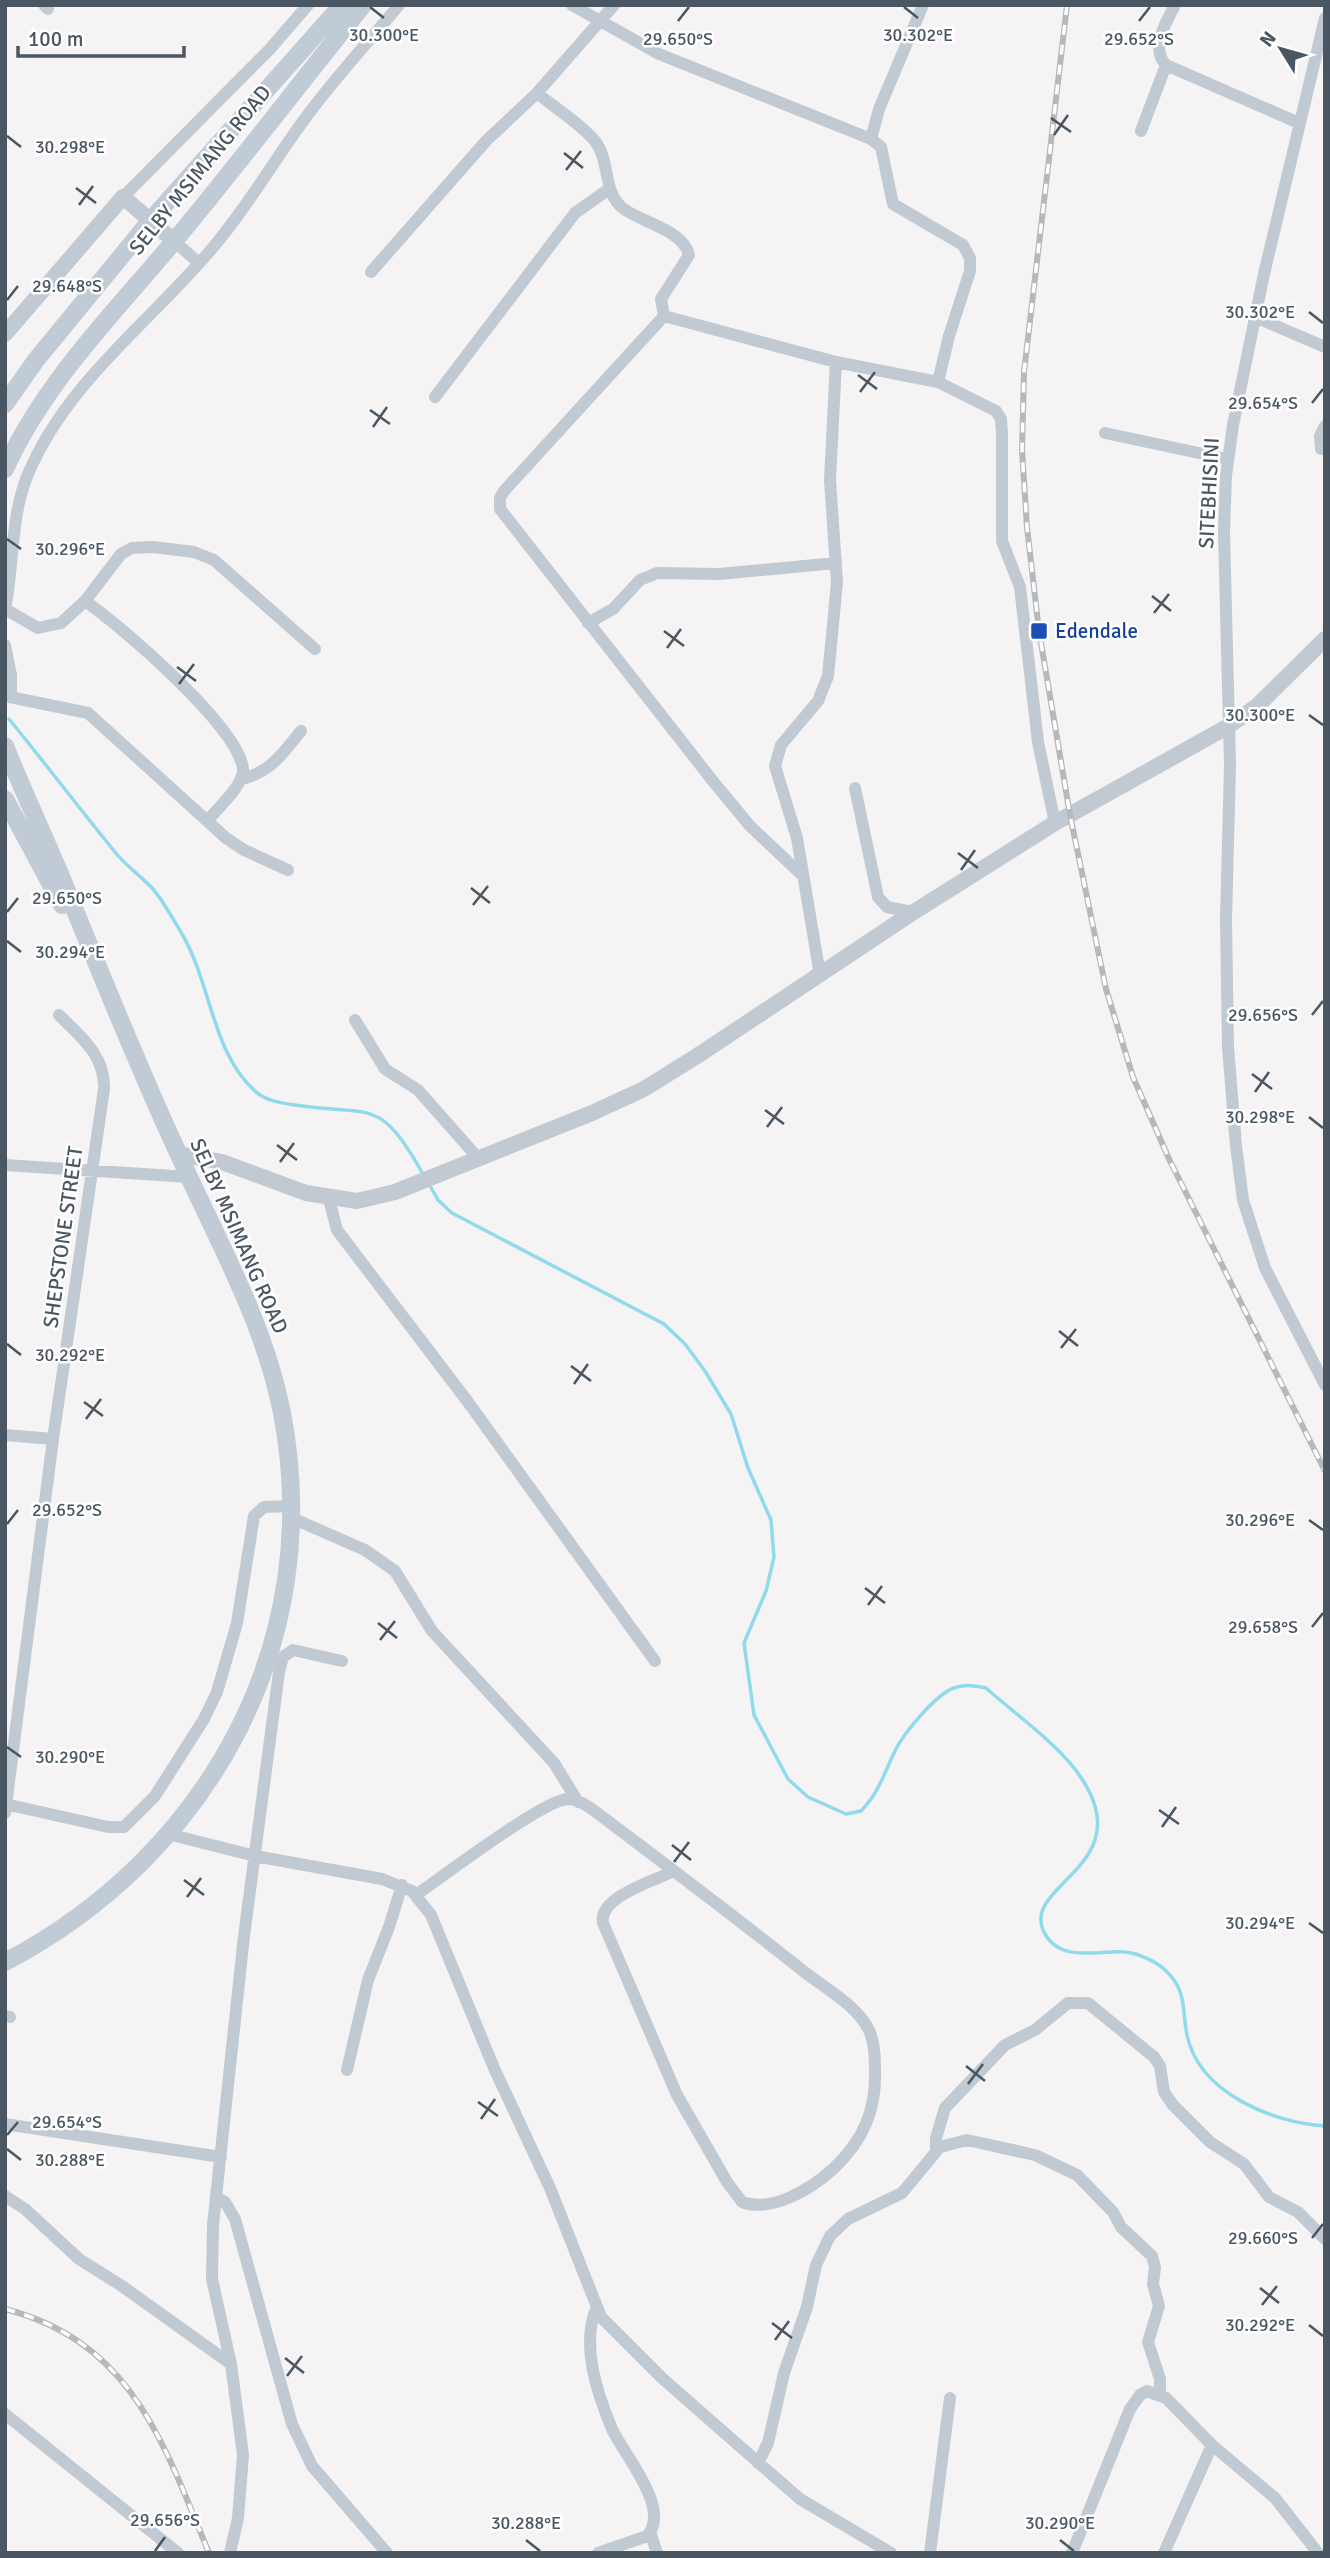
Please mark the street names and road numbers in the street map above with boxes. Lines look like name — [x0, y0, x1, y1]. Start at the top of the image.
street label: SELBY MSIMANG ROAD — [124, 80, 276, 260]
street label: SITEBHISINI — [1193, 437, 1225, 549]
street label: SELBY MSIMANG ROAD — [184, 1134, 294, 1338]
street label: SHEPSTONE STREET — [37, 1144, 89, 1330]

